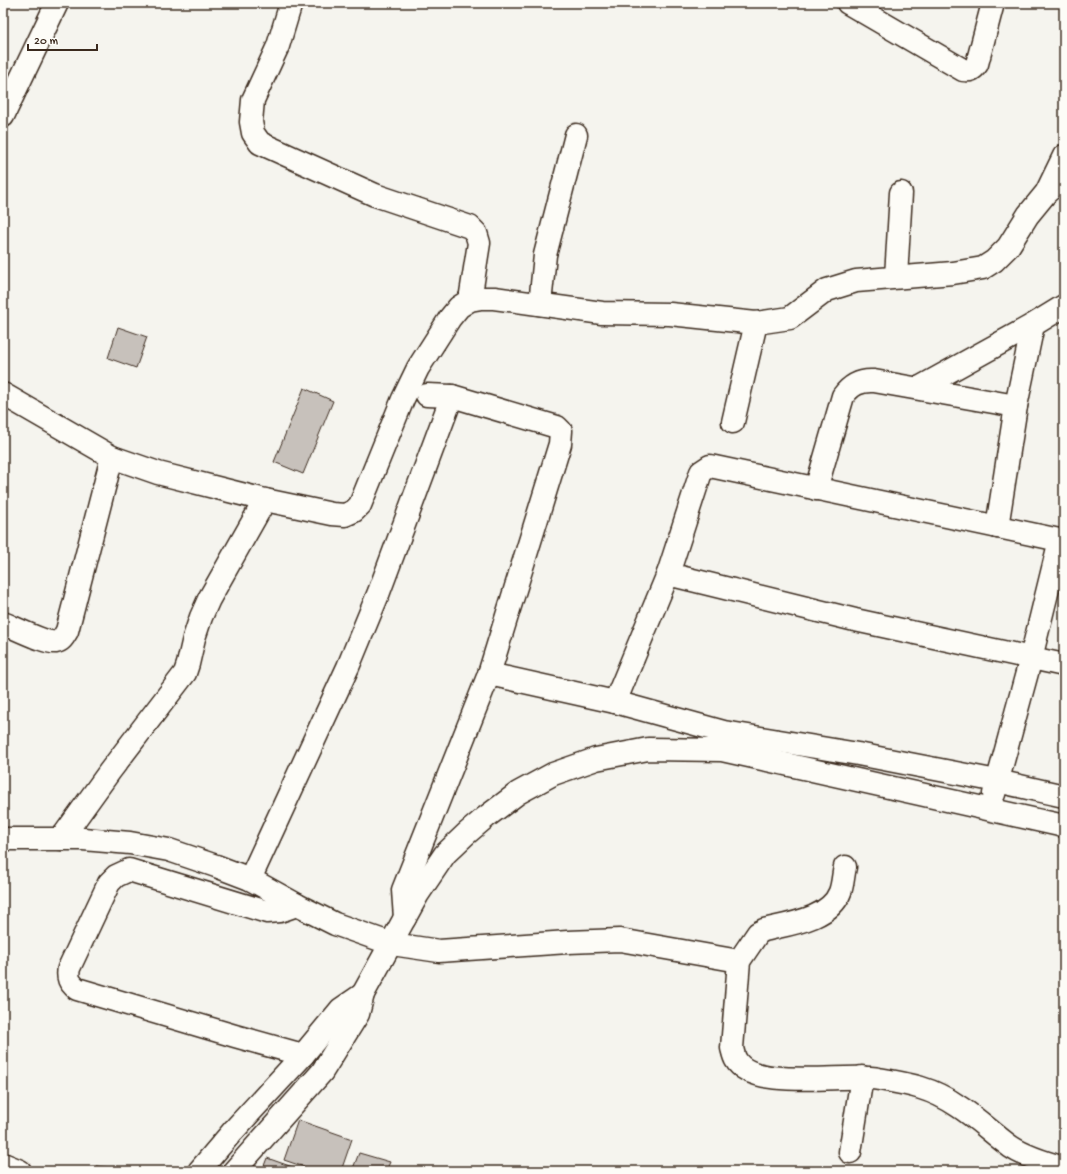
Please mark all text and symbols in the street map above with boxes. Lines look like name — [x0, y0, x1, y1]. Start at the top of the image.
scale bar — [28, 26, 97, 52]
text: 20 m — [34, 35, 59, 49]

